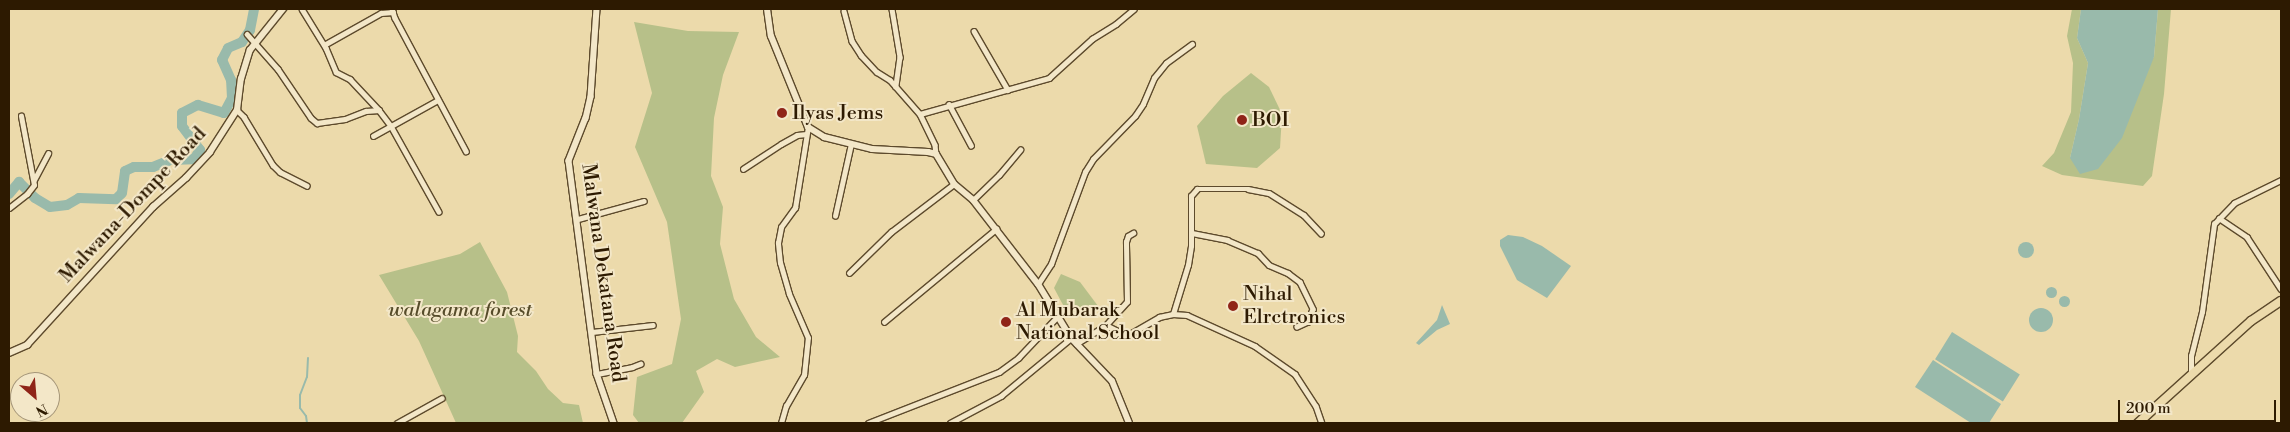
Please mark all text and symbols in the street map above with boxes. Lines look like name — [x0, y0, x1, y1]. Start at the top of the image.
place label: Ilyas Jems — [792, 101, 883, 125]
marker: Ilyas Jems — [776, 107, 788, 119]
place label: BOI — [1252, 108, 1289, 132]
marker: BOI — [1236, 114, 1248, 126]
street label: Malwana-Dompe Road — [55, 122, 211, 288]
street label: Malwana Dekatana Road — [576, 162, 630, 384]
place label: Nihal Elrctronics — [1243, 282, 1345, 329]
park label: walagama forest — [388, 298, 532, 322]
place label: Al Mubarak National School — [1016, 299, 1159, 346]
marker: Nihal Elrctronics — [1227, 300, 1239, 312]
marker: Al Mubarak National School — [1000, 316, 1012, 328]
north arrow — [10, 372, 60, 422]
scale bar — [2120, 390, 2278, 422]
text: N — [32, 399, 50, 420]
text: 200 m — [2126, 399, 2171, 418]

